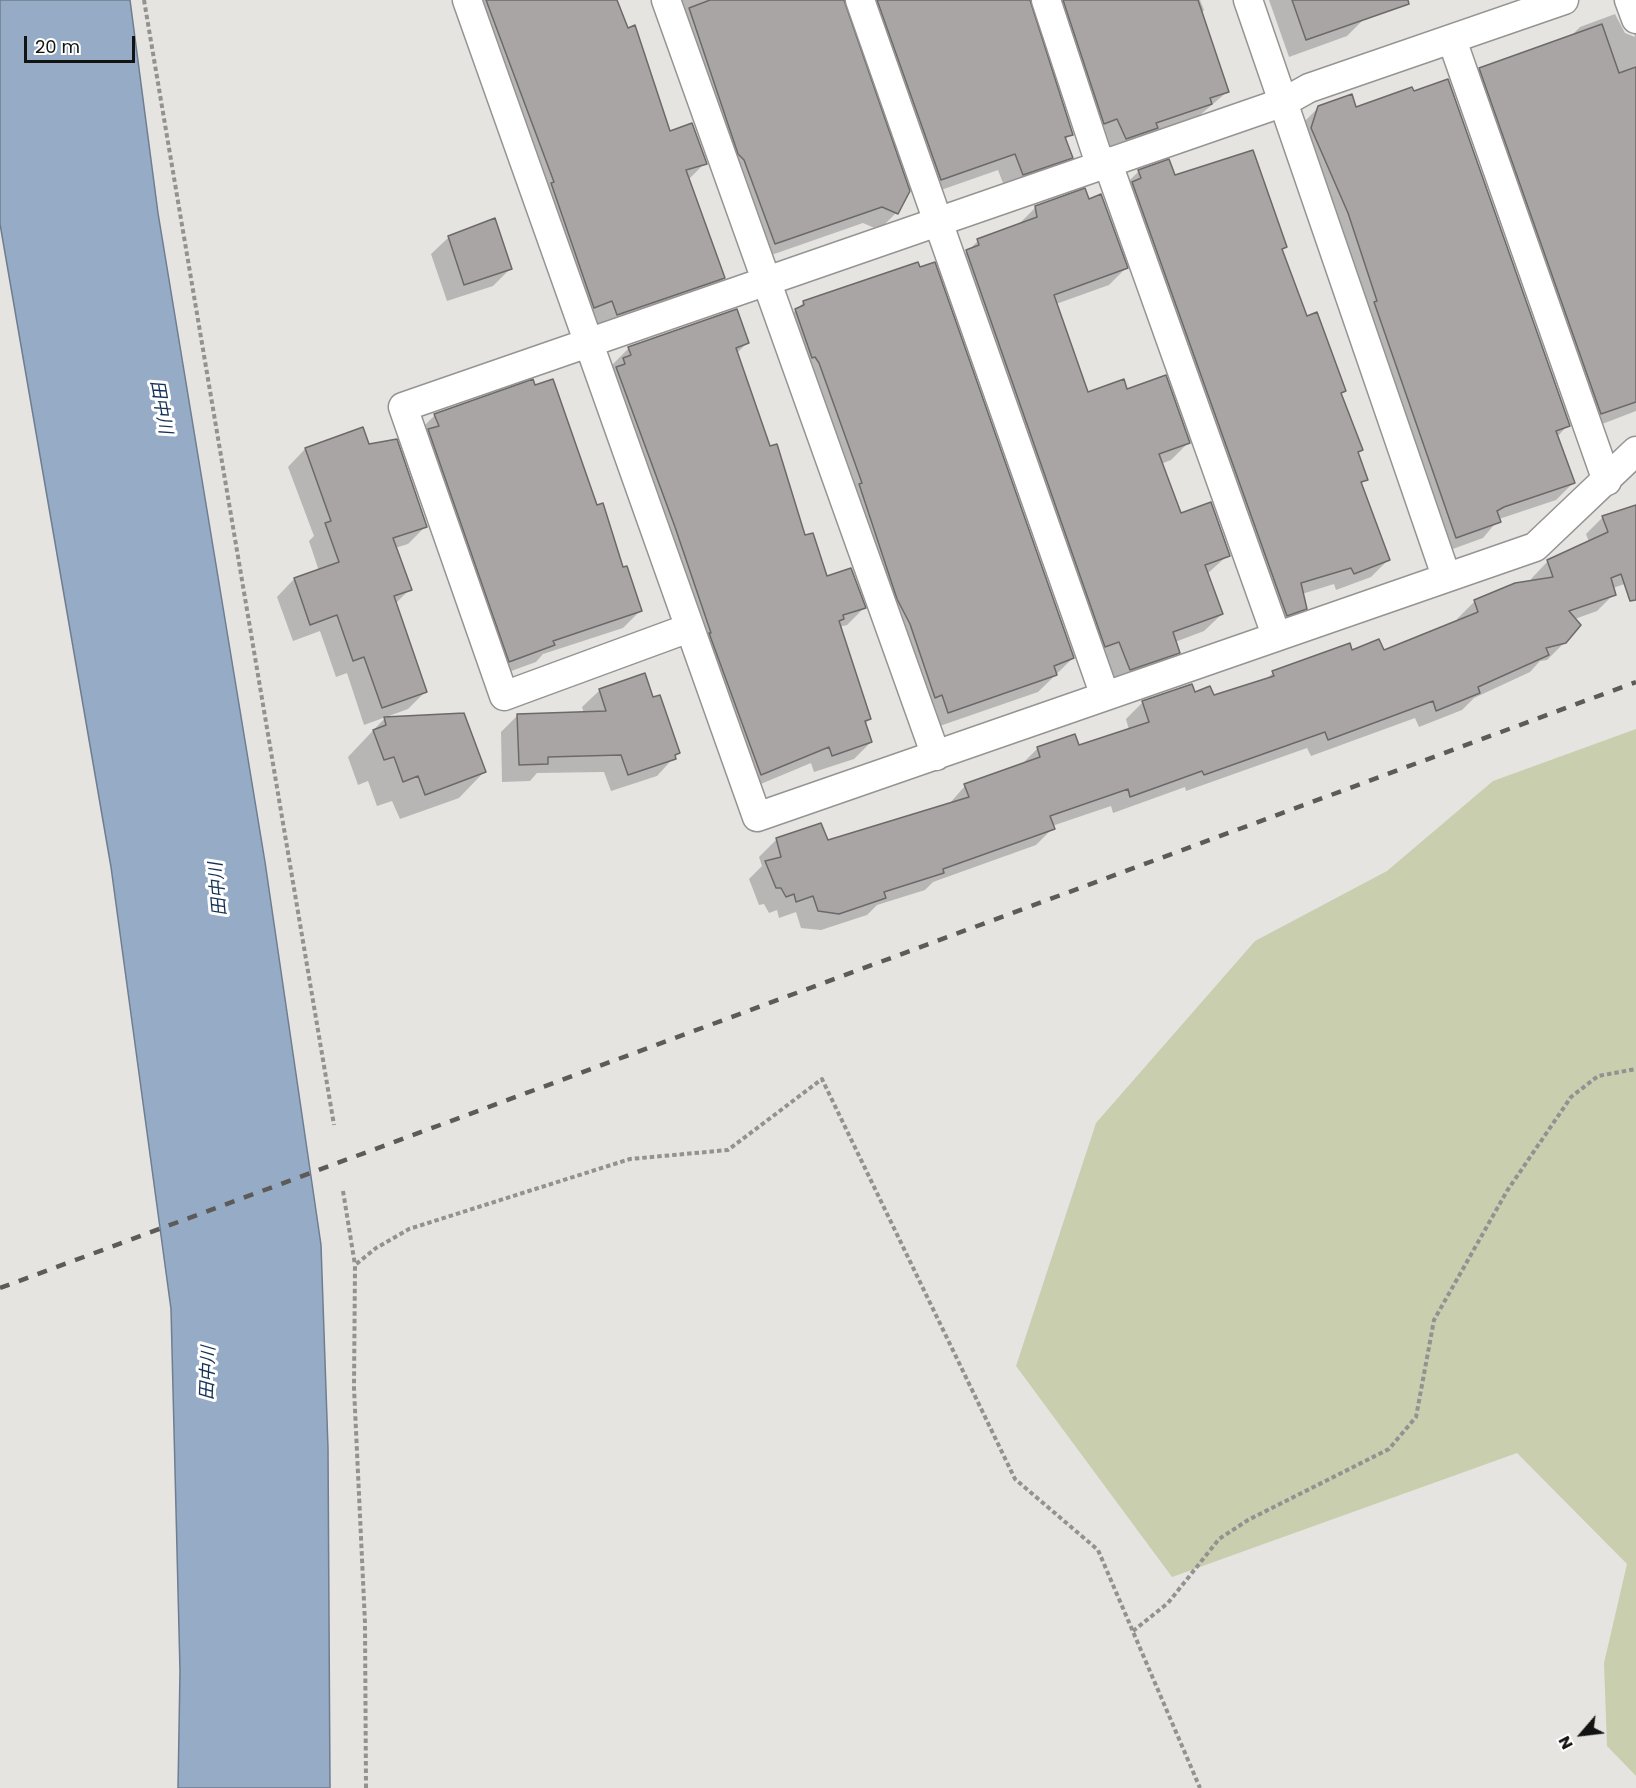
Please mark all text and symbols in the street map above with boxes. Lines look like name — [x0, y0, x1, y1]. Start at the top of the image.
scale bar — [27, 24, 138, 62]
text: 20 m — [35, 34, 80, 59]
water label: 田中川 — [145, 379, 175, 435]
water label: 田中川 — [206, 861, 232, 917]
water label: 田中川 — [197, 1346, 221, 1400]
north arrow — [1552, 1704, 1612, 1764]
text: N — [1553, 1732, 1579, 1753]

